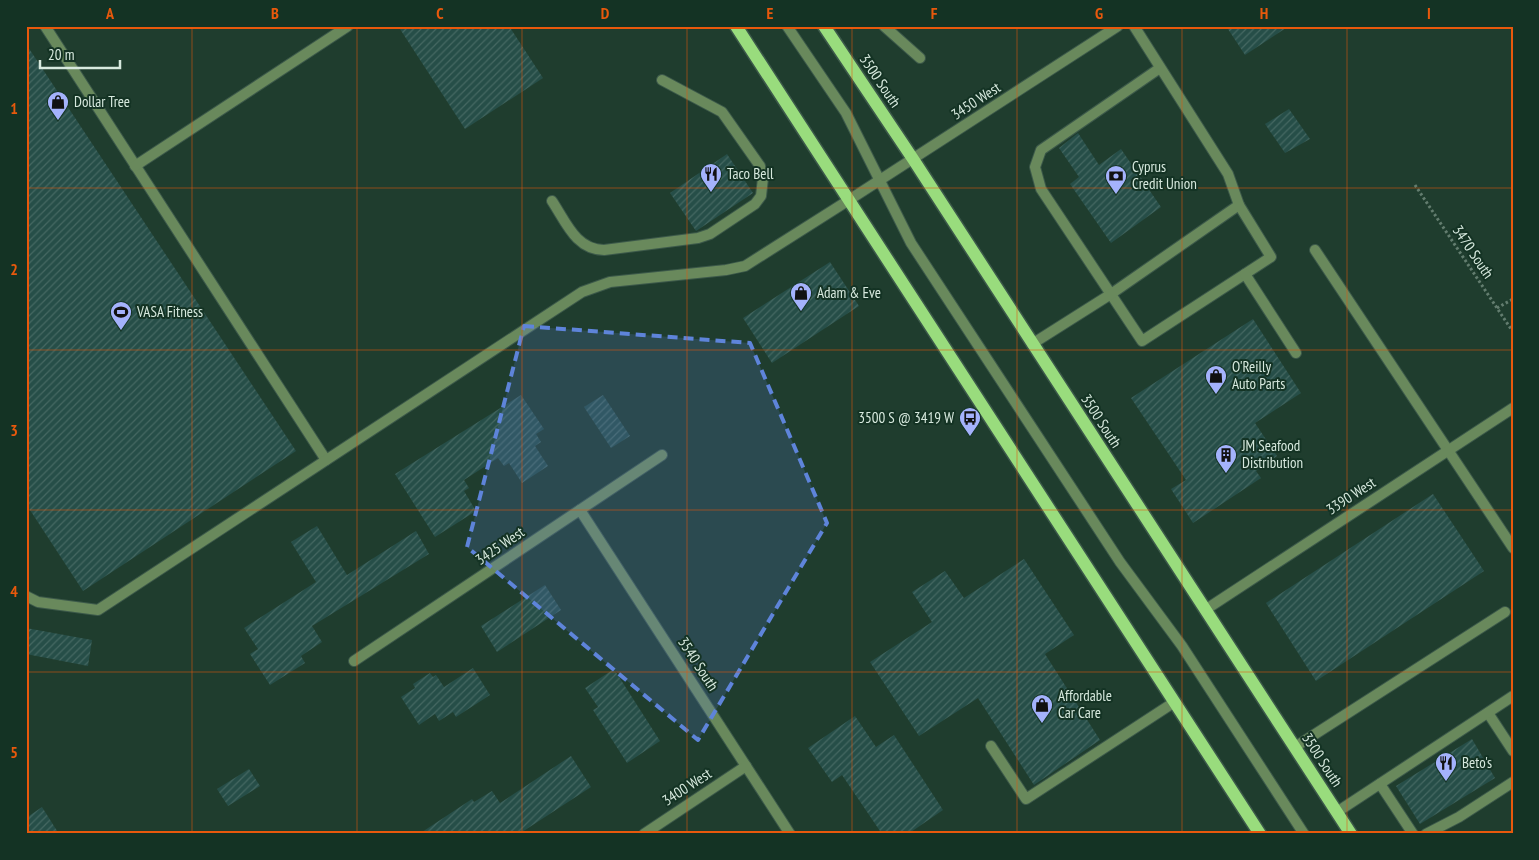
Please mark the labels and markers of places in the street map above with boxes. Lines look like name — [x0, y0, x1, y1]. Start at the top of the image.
shop icon: Dollar Tree — [46, 90, 70, 121]
place label: Dollar Tree — [74, 92, 130, 111]
place label: Cyprus Credit Union — [1132, 157, 1197, 193]
restaurant icon: Taco Bell — [699, 162, 723, 193]
place label: Taco Bell — [727, 164, 774, 183]
bank icon: Cyprus Credit Union — [1104, 164, 1128, 195]
shop icon: Adam & Eve — [789, 281, 813, 312]
place label: Adam & Eve — [817, 283, 881, 302]
sports icon: VASA Fitness — [109, 300, 133, 331]
place label: VASA Fitness — [136, 302, 203, 321]
place label: O'Reilly Auto Parts — [1232, 357, 1285, 393]
shop icon: O'Reilly Auto Parts — [1204, 364, 1228, 395]
bus stop icon: 3500 S @ 3419 W — [958, 406, 982, 437]
place label: 3500 S @ 3419 W — [858, 408, 954, 427]
place label: JM Seafood Distribution — [1241, 436, 1303, 472]
building icon: JM Seafood Distribution — [1214, 443, 1238, 474]
place label: Affordable Car Care — [1058, 686, 1112, 722]
shop icon: Affordable Car Care — [1030, 693, 1054, 724]
restaurant icon: Beto's — [1434, 751, 1458, 782]
place label: Beto's — [1462, 753, 1492, 772]

